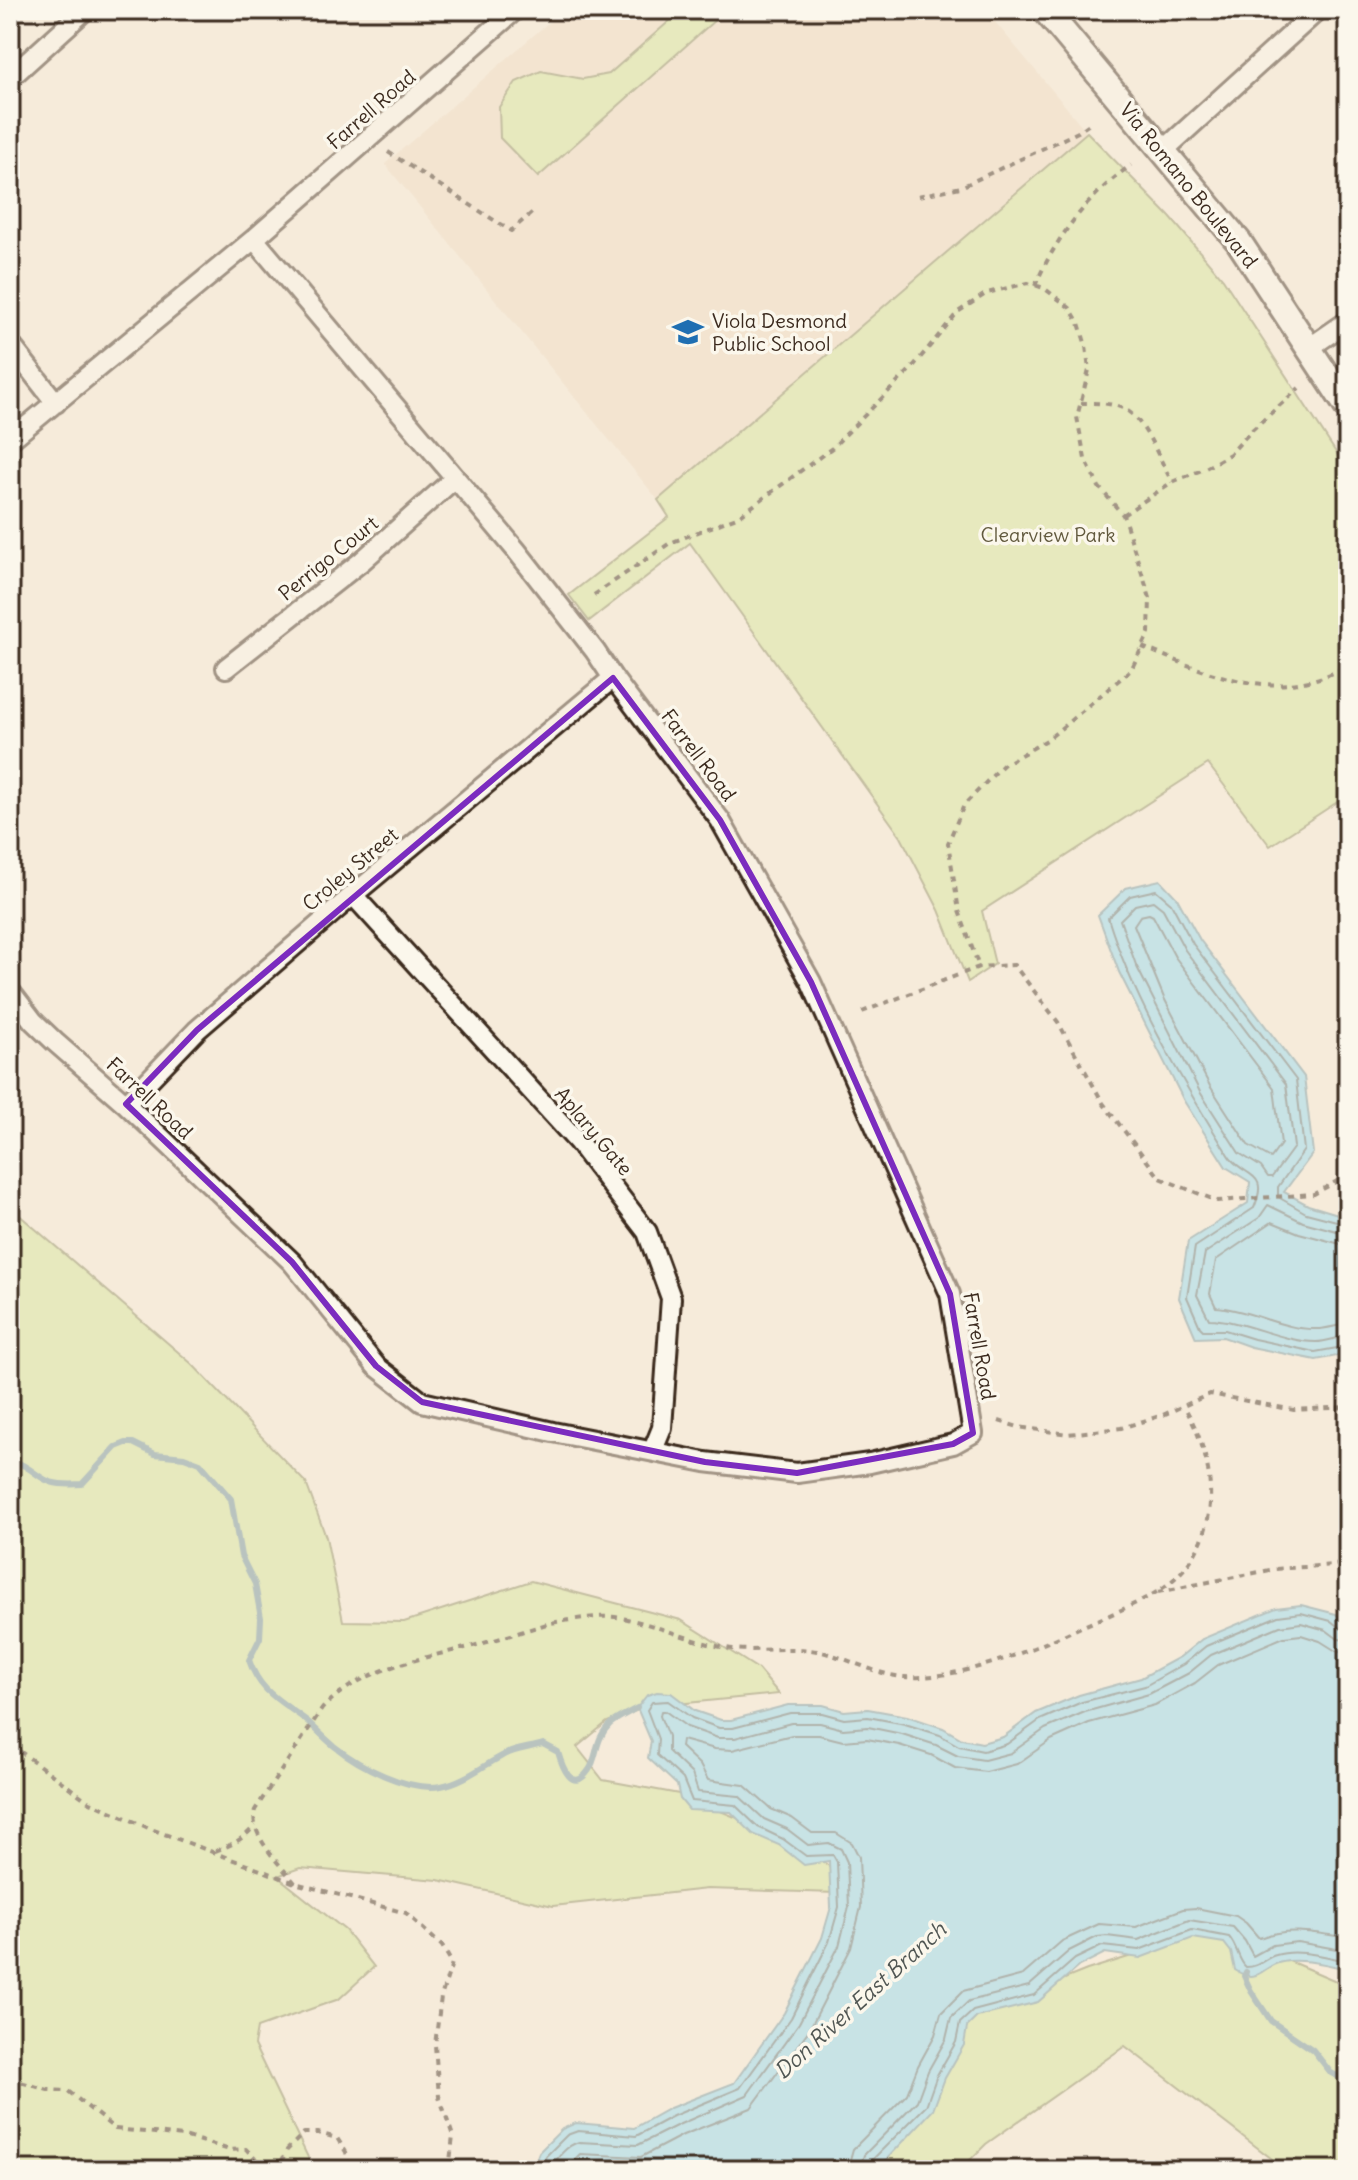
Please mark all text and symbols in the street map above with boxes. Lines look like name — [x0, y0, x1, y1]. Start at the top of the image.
street label: Farrell Road — [322, 64, 420, 154]
street label: Via Romano Boulevard — [1115, 97, 1264, 273]
place label: Viola Desmond Public School — [712, 308, 847, 356]
school or university icon: Viola Desmond Public School — [671, 315, 705, 349]
street label: Perrigo Court — [273, 510, 383, 606]
park label: Clearview Park — [981, 522, 1115, 547]
street label: Farrell Road — [656, 704, 742, 806]
street label: Croley Street — [297, 822, 403, 916]
street label: Farrell Road — [102, 1052, 199, 1144]
street label: Aplary Gate — [550, 1082, 638, 1180]
street label: Farrell Road — [958, 1290, 1002, 1402]
water label: Don River East Branch — [768, 1915, 953, 2085]

